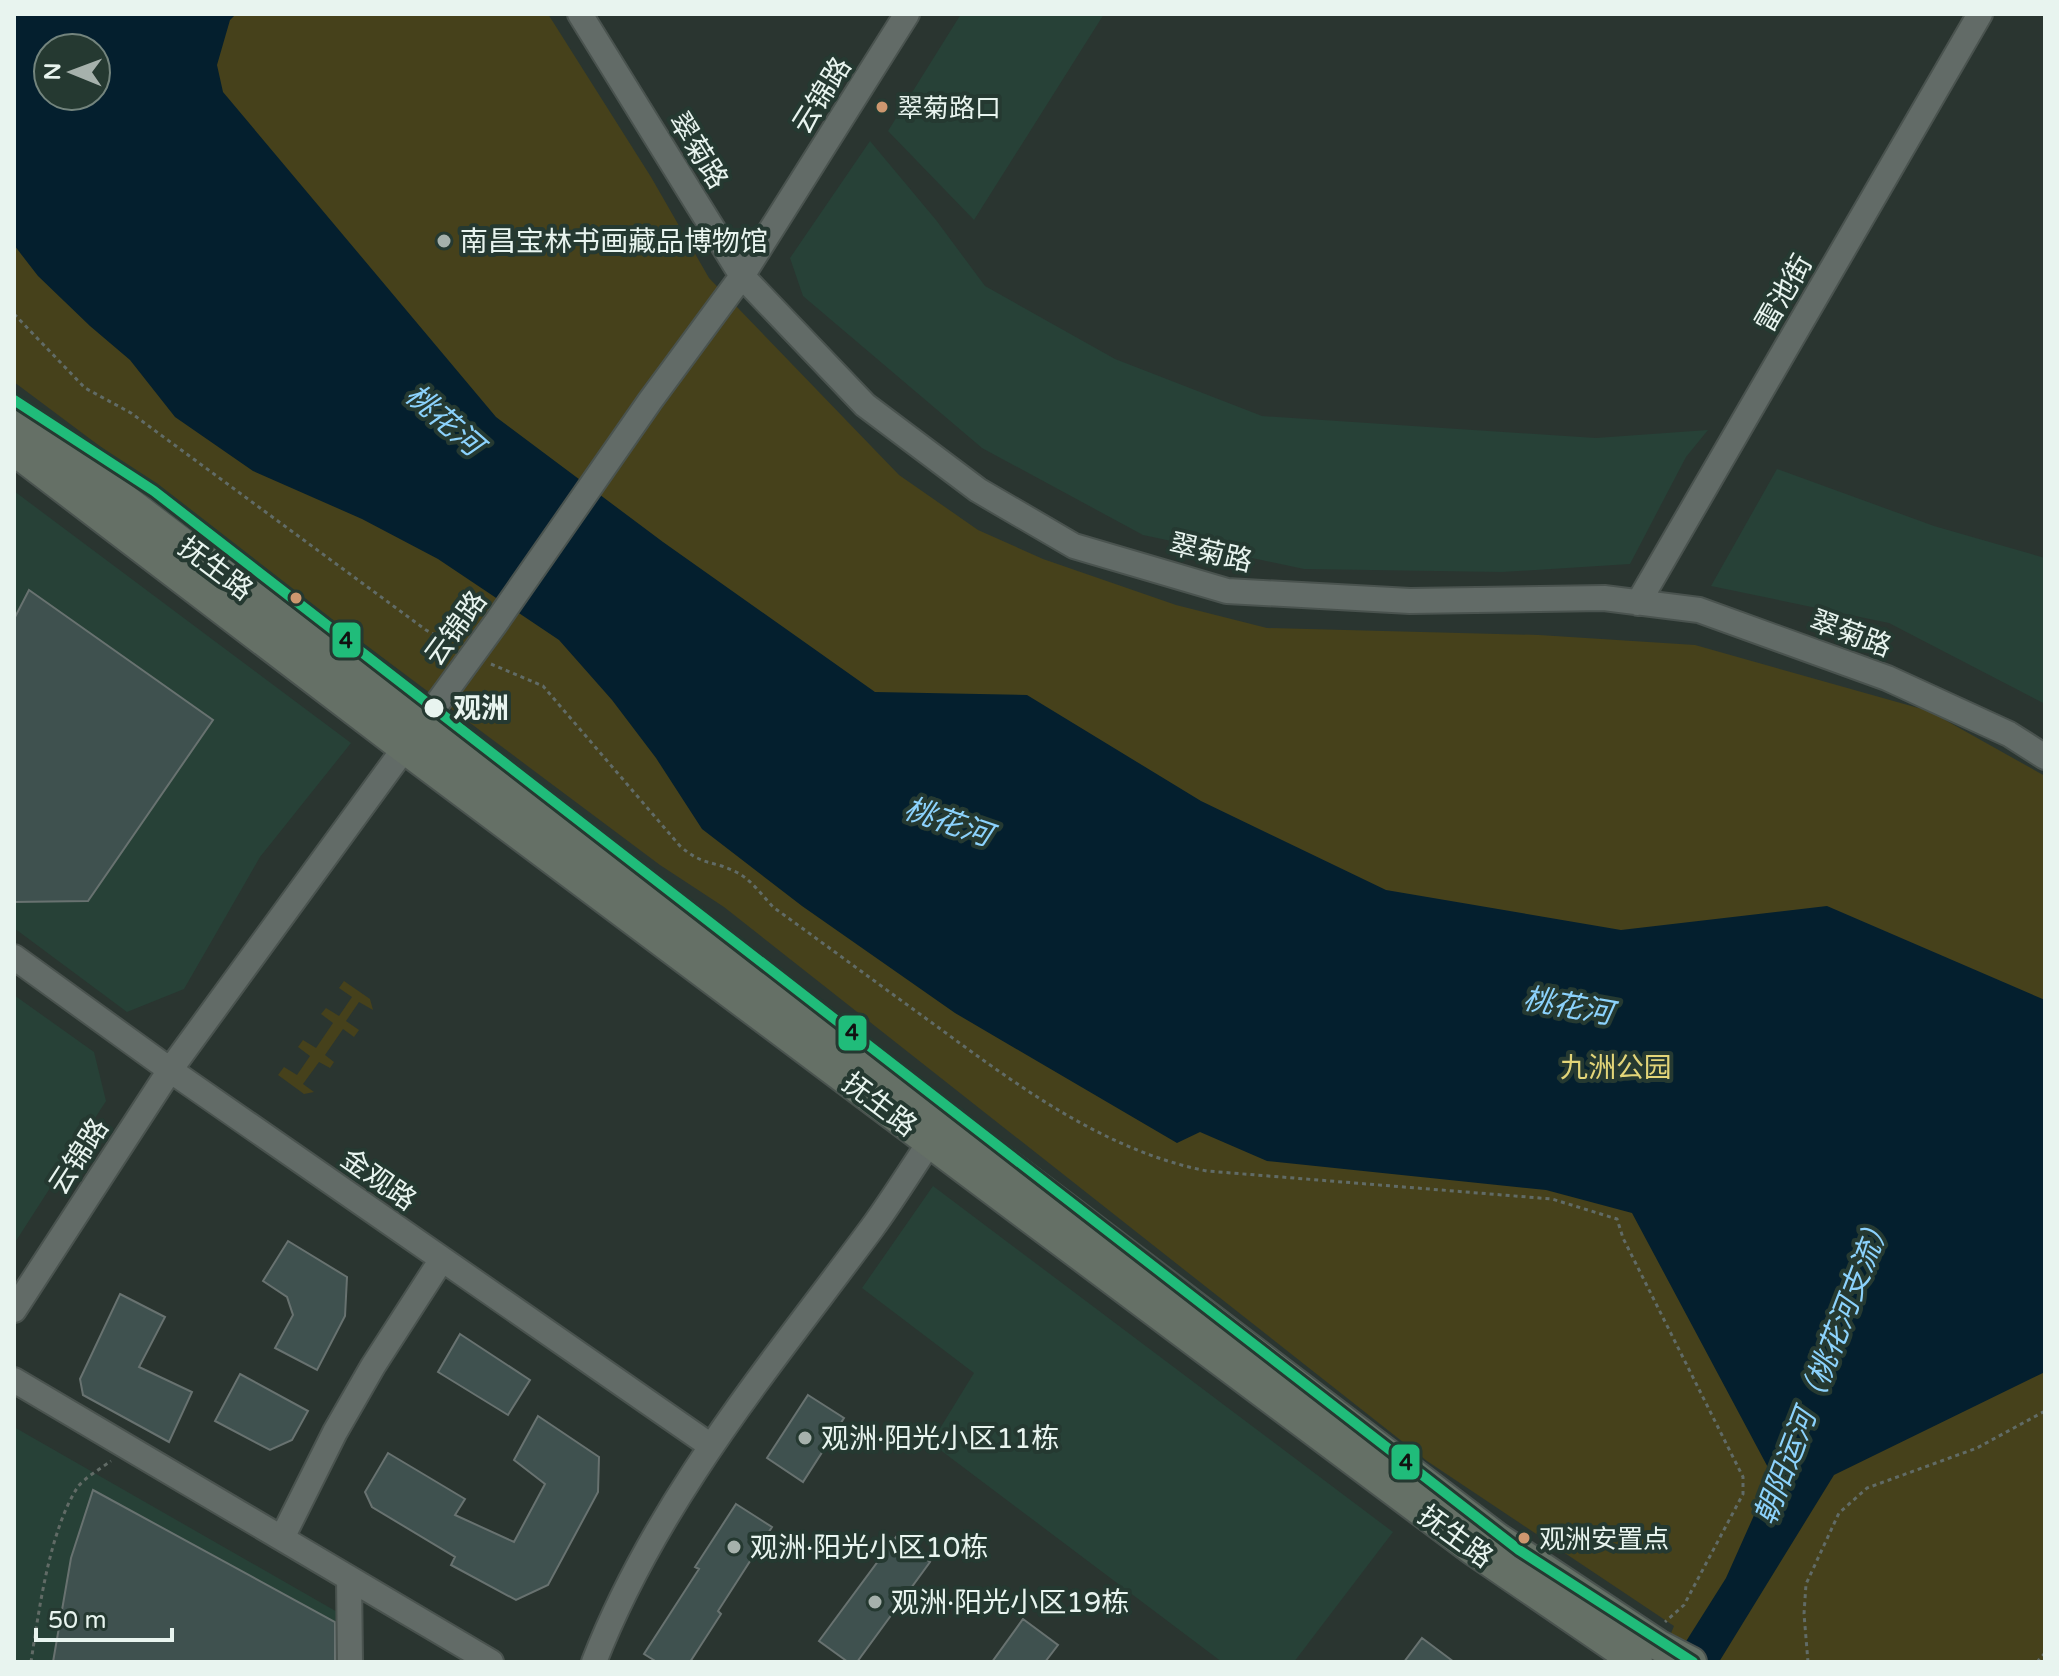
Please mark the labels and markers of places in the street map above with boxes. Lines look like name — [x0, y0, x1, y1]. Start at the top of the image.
place label: 翠菊路口 — [897, 93, 1001, 124]
marker: 翠菊路口 — [874, 99, 890, 115]
place label: 南昌宝林书画藏品博物馆 — [460, 225, 768, 259]
marker: 南昌宝林书画藏品博物馆 — [435, 232, 453, 250]
unlabelled marker — [288, 590, 304, 606]
place label: 观洲 — [453, 692, 509, 726]
marker: 观洲 — [422, 696, 446, 720]
place label: 观洲·阳光小区11栋 — [821, 1422, 1059, 1456]
marker: 观洲·阳光小区11栋 — [796, 1429, 814, 1447]
place label: 观洲安置点 — [1539, 1524, 1669, 1555]
marker: 观洲安置点 — [1516, 1530, 1532, 1546]
place label: 观洲·阳光小区10栋 — [750, 1531, 988, 1565]
marker: 观洲·阳光小区10栋 — [725, 1538, 743, 1556]
place label: 观洲·阳光小区19栋 — [891, 1586, 1129, 1620]
marker: 观洲·阳光小区19栋 — [866, 1593, 884, 1611]

